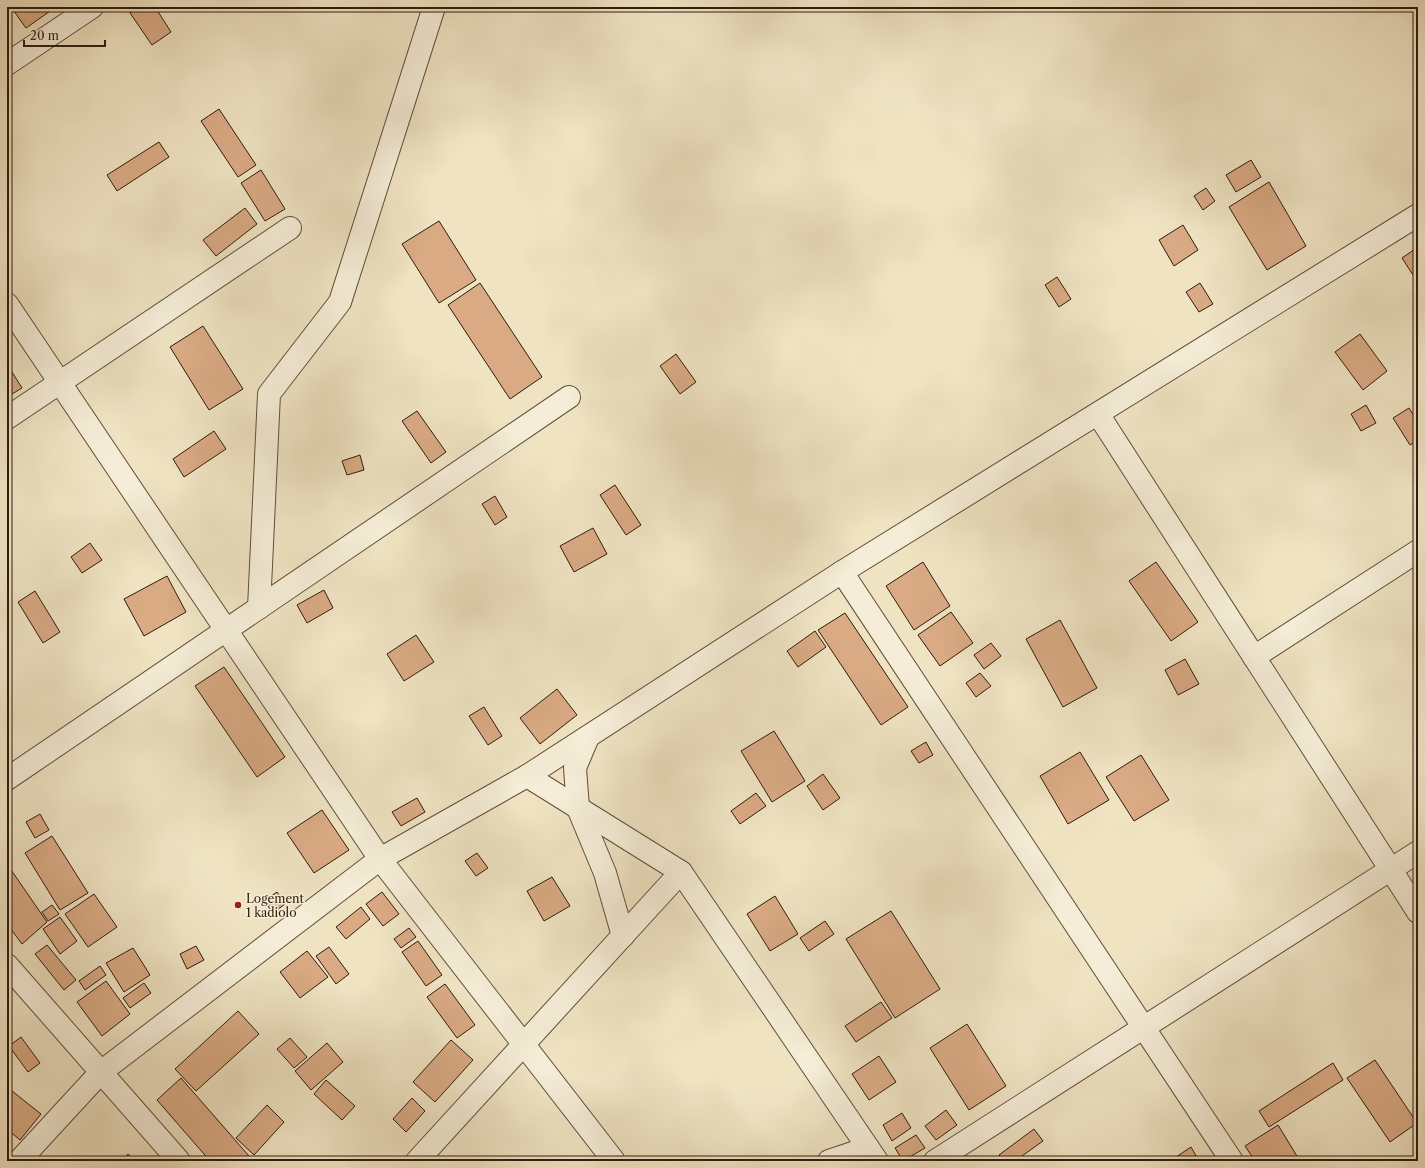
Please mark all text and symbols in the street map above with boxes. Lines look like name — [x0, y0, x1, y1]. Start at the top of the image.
scale bar — [24, 22, 105, 48]
text: 20 m — [30, 28, 59, 43]
place label: Logement 1 kadiolo — [246, 891, 305, 920]
marker: Logement 1 kadiolo — [233, 900, 243, 910]

